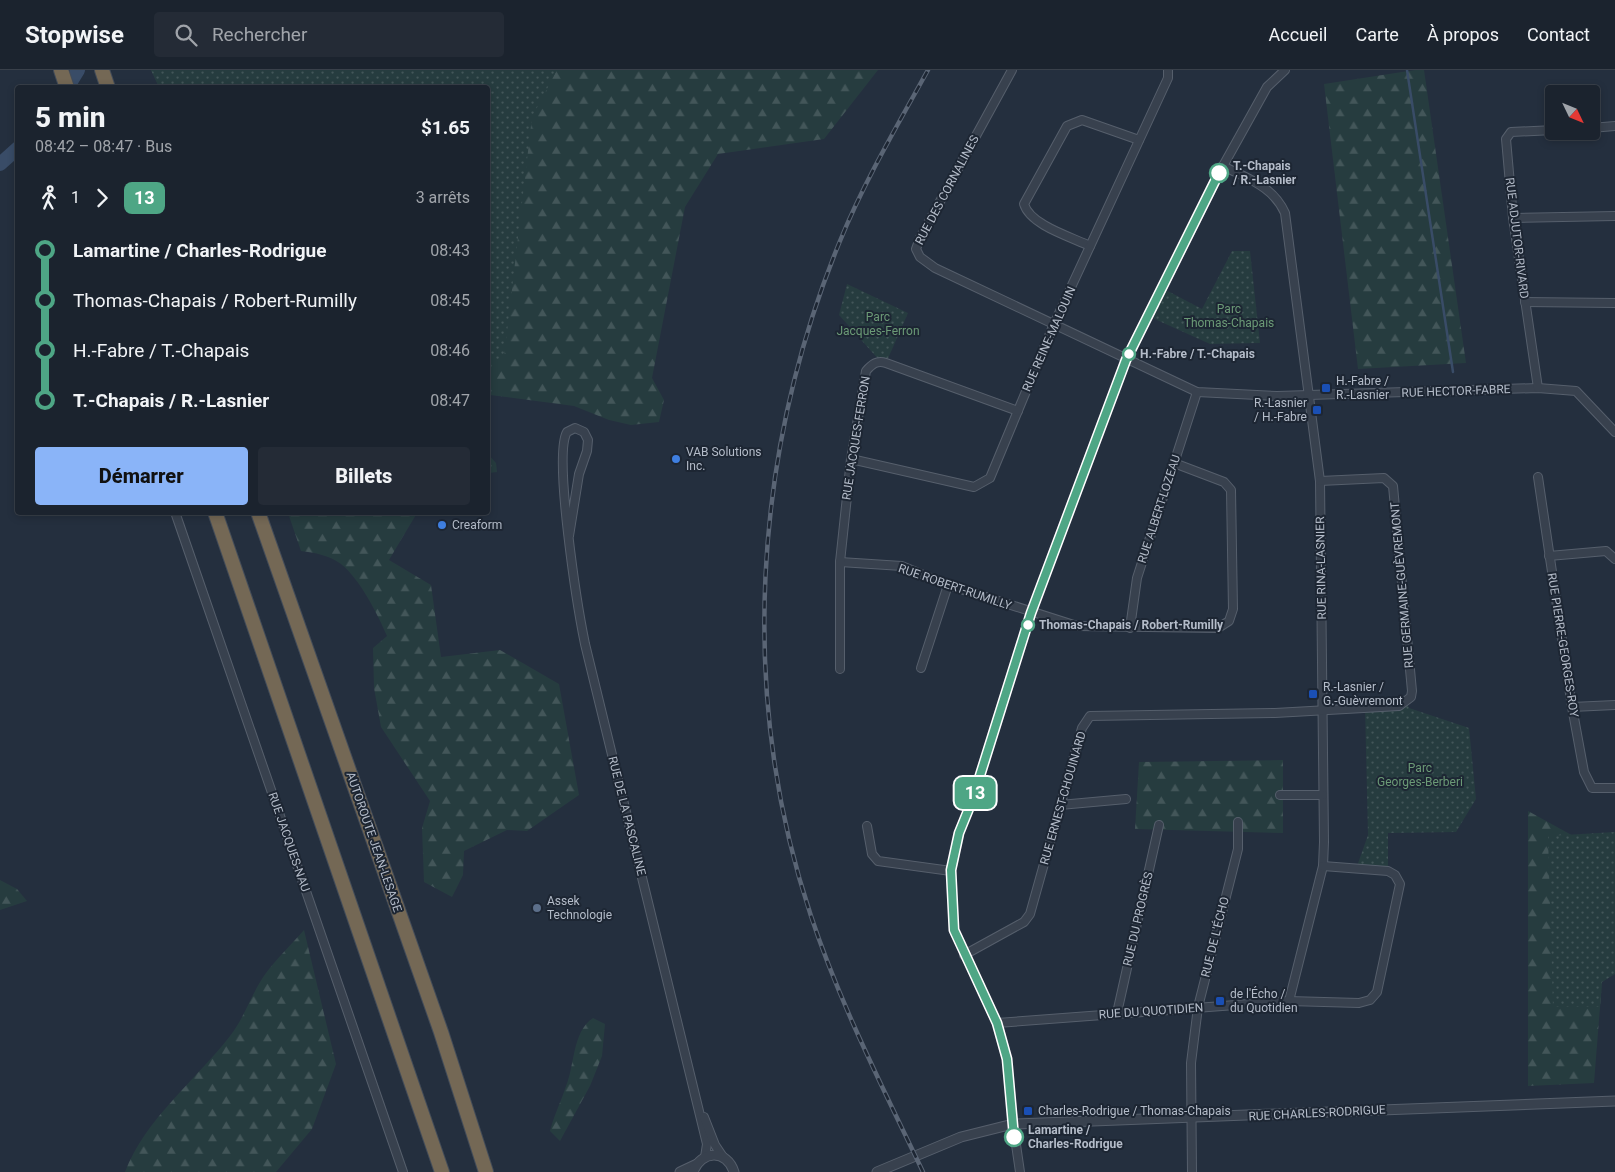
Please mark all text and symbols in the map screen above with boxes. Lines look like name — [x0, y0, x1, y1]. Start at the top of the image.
search box — [154, 12, 504, 57]
text: Stopwise — [25, 21, 124, 49]
icon: search — [172, 21, 200, 49]
text: Rechercher — [212, 23, 307, 46]
text: Accueil — [1269, 24, 1327, 45]
text: Carte — [1355, 24, 1399, 45]
text: À propos — [1427, 24, 1499, 45]
text: Contact — [1527, 24, 1590, 45]
north arrow — [1545, 85, 1600, 140]
map controls — [1545, 85, 1600, 140]
text: 5 min — [35, 101, 106, 134]
text: $1.65 — [421, 116, 470, 139]
street label: RUE DES CORNALINES — [912, 133, 982, 247]
text: 08:42 – 08:47 · Bus — [35, 137, 172, 156]
place label: T.-Chapais / R.-Lasnier — [1232, 159, 1297, 187]
marker: T.-Chapais / R.-Lasnier — [1209, 163, 1229, 183]
street label: RUE ADJUTOR-RIVARD — [1503, 177, 1531, 300]
icon: walk — [35, 184, 63, 212]
icon: forward — [88, 184, 116, 212]
text: 13 — [134, 187, 155, 208]
text: 1 — [71, 188, 80, 207]
text: 3 arrêts — [416, 188, 470, 207]
text: Lamartine / Charles-Rodrigue — [73, 239, 326, 262]
text: 08:43 — [430, 241, 470, 260]
street label: RUE REINE-MALOUIN — [1020, 284, 1078, 394]
text: Thomas-Chapais / Robert-Rumilly — [73, 289, 357, 312]
text: 08:45 — [430, 291, 470, 310]
park label: Parc Thomas-Chapais — [1184, 302, 1274, 330]
park label: Parc Jacques-Ferron — [836, 310, 920, 338]
text: H.-Fabre / T.-Chapais — [73, 339, 249, 362]
text: 08:46 — [430, 341, 470, 360]
marker: H.-Fabre / T.-Chapais — [1122, 347, 1136, 361]
place label: H.-Fabre / T.-Chapais — [1140, 347, 1255, 361]
place label: H.-Fabre / R.-Lasnier — [1336, 374, 1389, 402]
street label: RUE JACQUES-FERRON — [839, 375, 873, 501]
marker: H.-Fabre / R.-Lasnier — [1320, 382, 1332, 394]
street label: RUE HECTOR-FABRE — [1401, 382, 1511, 400]
text: T.-Chapais / R.-Lasnier — [73, 389, 269, 412]
text: 08:47 — [430, 391, 470, 410]
place label: R.-Lasnier / H.-Fabre — [1254, 396, 1307, 424]
marker: R.-Lasnier / H.-Fabre — [1311, 404, 1323, 416]
place label: VAB Solutions Inc. — [686, 445, 762, 473]
button: Démarrer — [35, 447, 248, 505]
button: Billets — [258, 447, 470, 505]
marker: VAB Solutions Inc. — [670, 453, 682, 465]
street label: RUE ALBERT-LOZEAU — [1135, 453, 1183, 565]
street label: RUE GERMAINE-GUÈVREMONT — [1387, 501, 1416, 669]
street label: RUE RINA-LASNIER — [1313, 516, 1329, 620]
place label: Creaform — [452, 518, 502, 532]
marker: Creaform — [436, 519, 448, 531]
street label: RUE ROBERT-RUMILLY — [897, 561, 1014, 613]
street label: RUE PIERRE-GEORGES-ROY — [1545, 572, 1581, 719]
marker: Thomas-Chapais / Robert-Rumilly — [1021, 618, 1035, 632]
place label: Thomas-Chapais / Robert-Rumilly — [1039, 618, 1224, 632]
place label: R.-Lasnier / G.-Guèvremont — [1323, 680, 1403, 708]
marker: R.-Lasnier / G.-Guèvremont — [1307, 688, 1319, 700]
street label: RUE ERNEST-CHOUINARD — [1037, 730, 1089, 866]
street label: RUE DE LA PASCALINE — [605, 755, 649, 877]
park label: Parc Georges-Berberi — [1377, 761, 1463, 789]
street label: AUTOROUTE JEAN-LESAGE — [343, 770, 405, 914]
line badge: 13 — [952, 777, 998, 809]
text: 13 — [965, 782, 985, 803]
street label: RUE JACQUES-NAU — [265, 790, 313, 894]
street label: RUE DU PROGRÈS — [1119, 870, 1156, 968]
place label: Assek Technologie — [547, 894, 612, 922]
street label: RUE DE L'ÉCHO — [1197, 895, 1232, 979]
marker: Assek Technologie — [531, 902, 543, 914]
place label: de l'Écho / du Quotidien — [1230, 986, 1298, 1015]
marker: de l'Écho / du Quotidien — [1214, 995, 1226, 1007]
street label: RUE DU QUOTIDIEN — [1098, 1000, 1204, 1022]
street label: RUE CHARLES-RODRIGUE — [1248, 1102, 1386, 1124]
place label: Charles-Rodrigue / Thomas-Chapais — [1038, 1104, 1231, 1118]
marker: Charles-Rodrigue / Thomas-Chapais — [1022, 1105, 1034, 1117]
place label: Lamartine / Charles-Rodrigue — [1028, 1123, 1123, 1151]
marker: Lamartine / Charles-Rodrigue — [1004, 1127, 1024, 1147]

